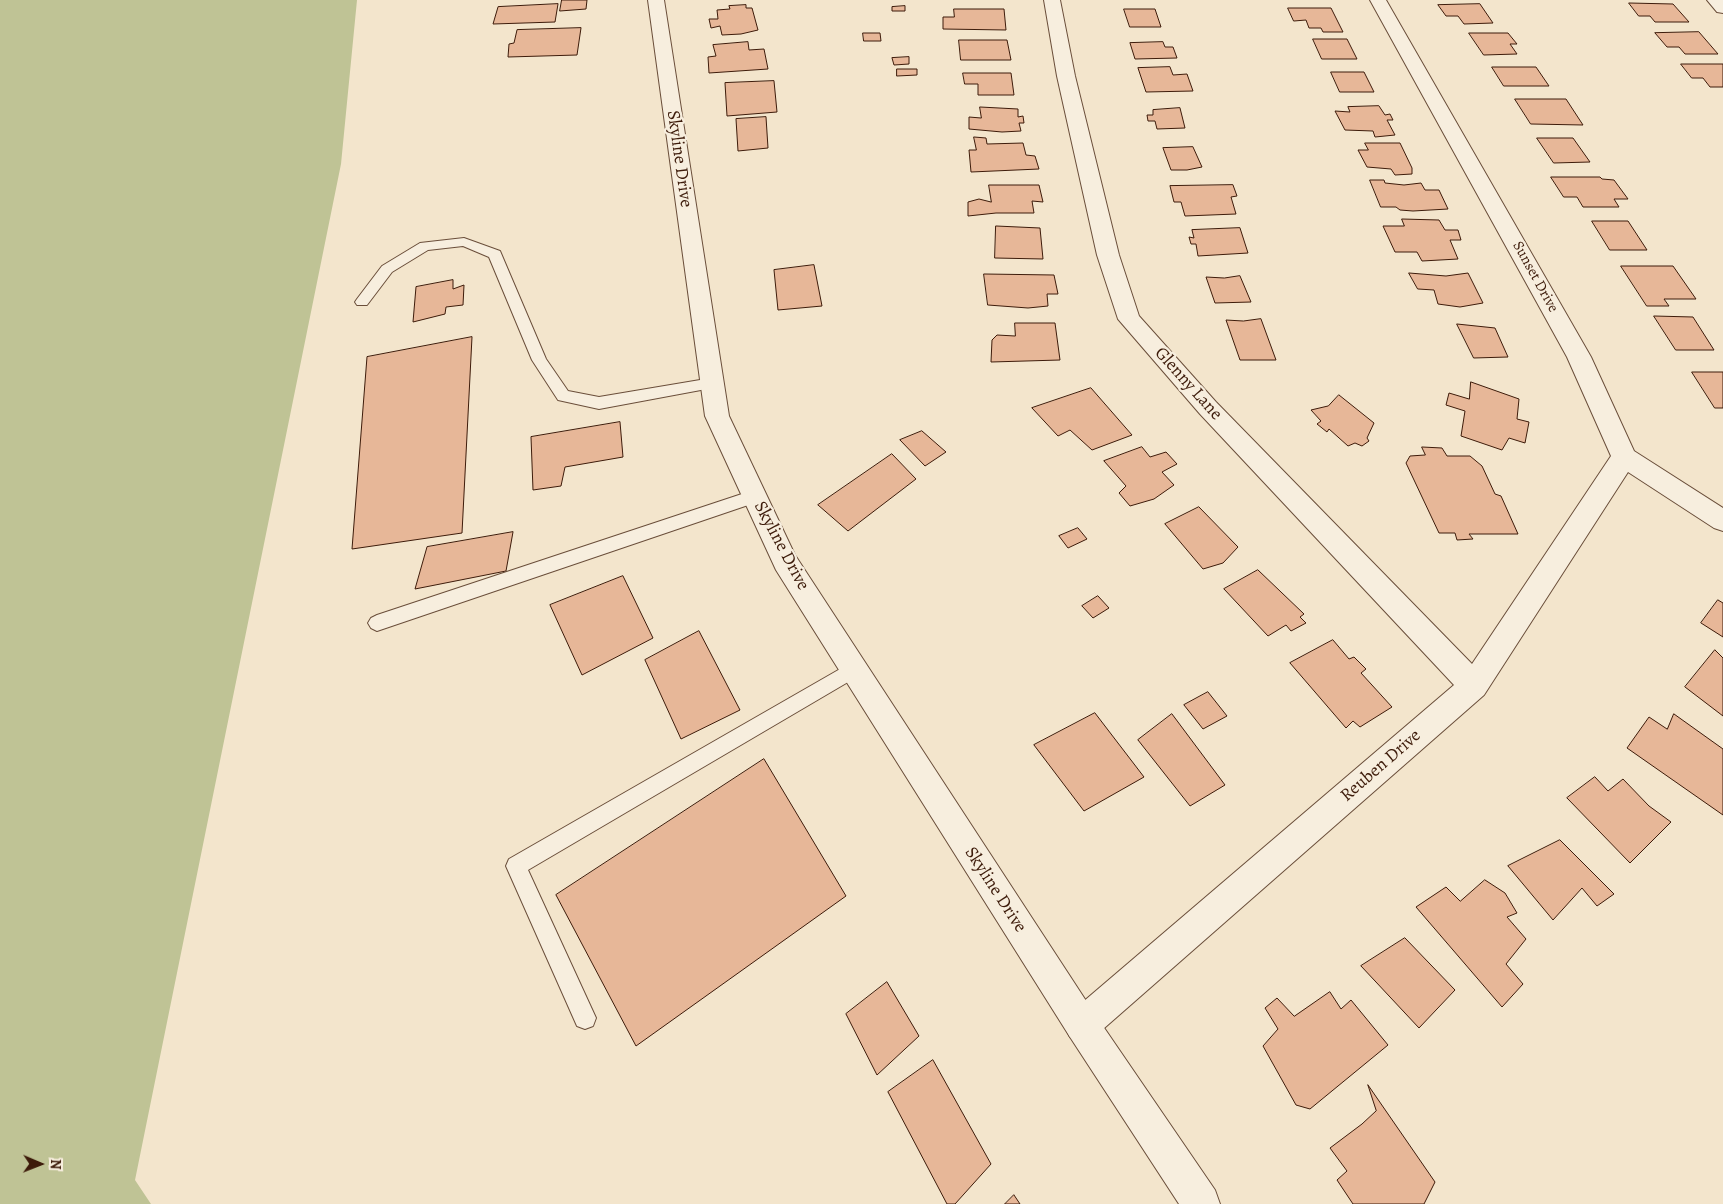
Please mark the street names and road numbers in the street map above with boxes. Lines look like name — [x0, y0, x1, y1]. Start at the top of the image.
street label: Skyline Drive — [662, 109, 696, 209]
street label: Sunset Drive — [1508, 238, 1562, 316]
street label: Glenny Lane — [1150, 343, 1226, 425]
street label: Skyline Drive — [749, 498, 813, 594]
street label: Reuben Drive — [1336, 725, 1426, 807]
street label: Skyline Drive — [959, 843, 1031, 937]

